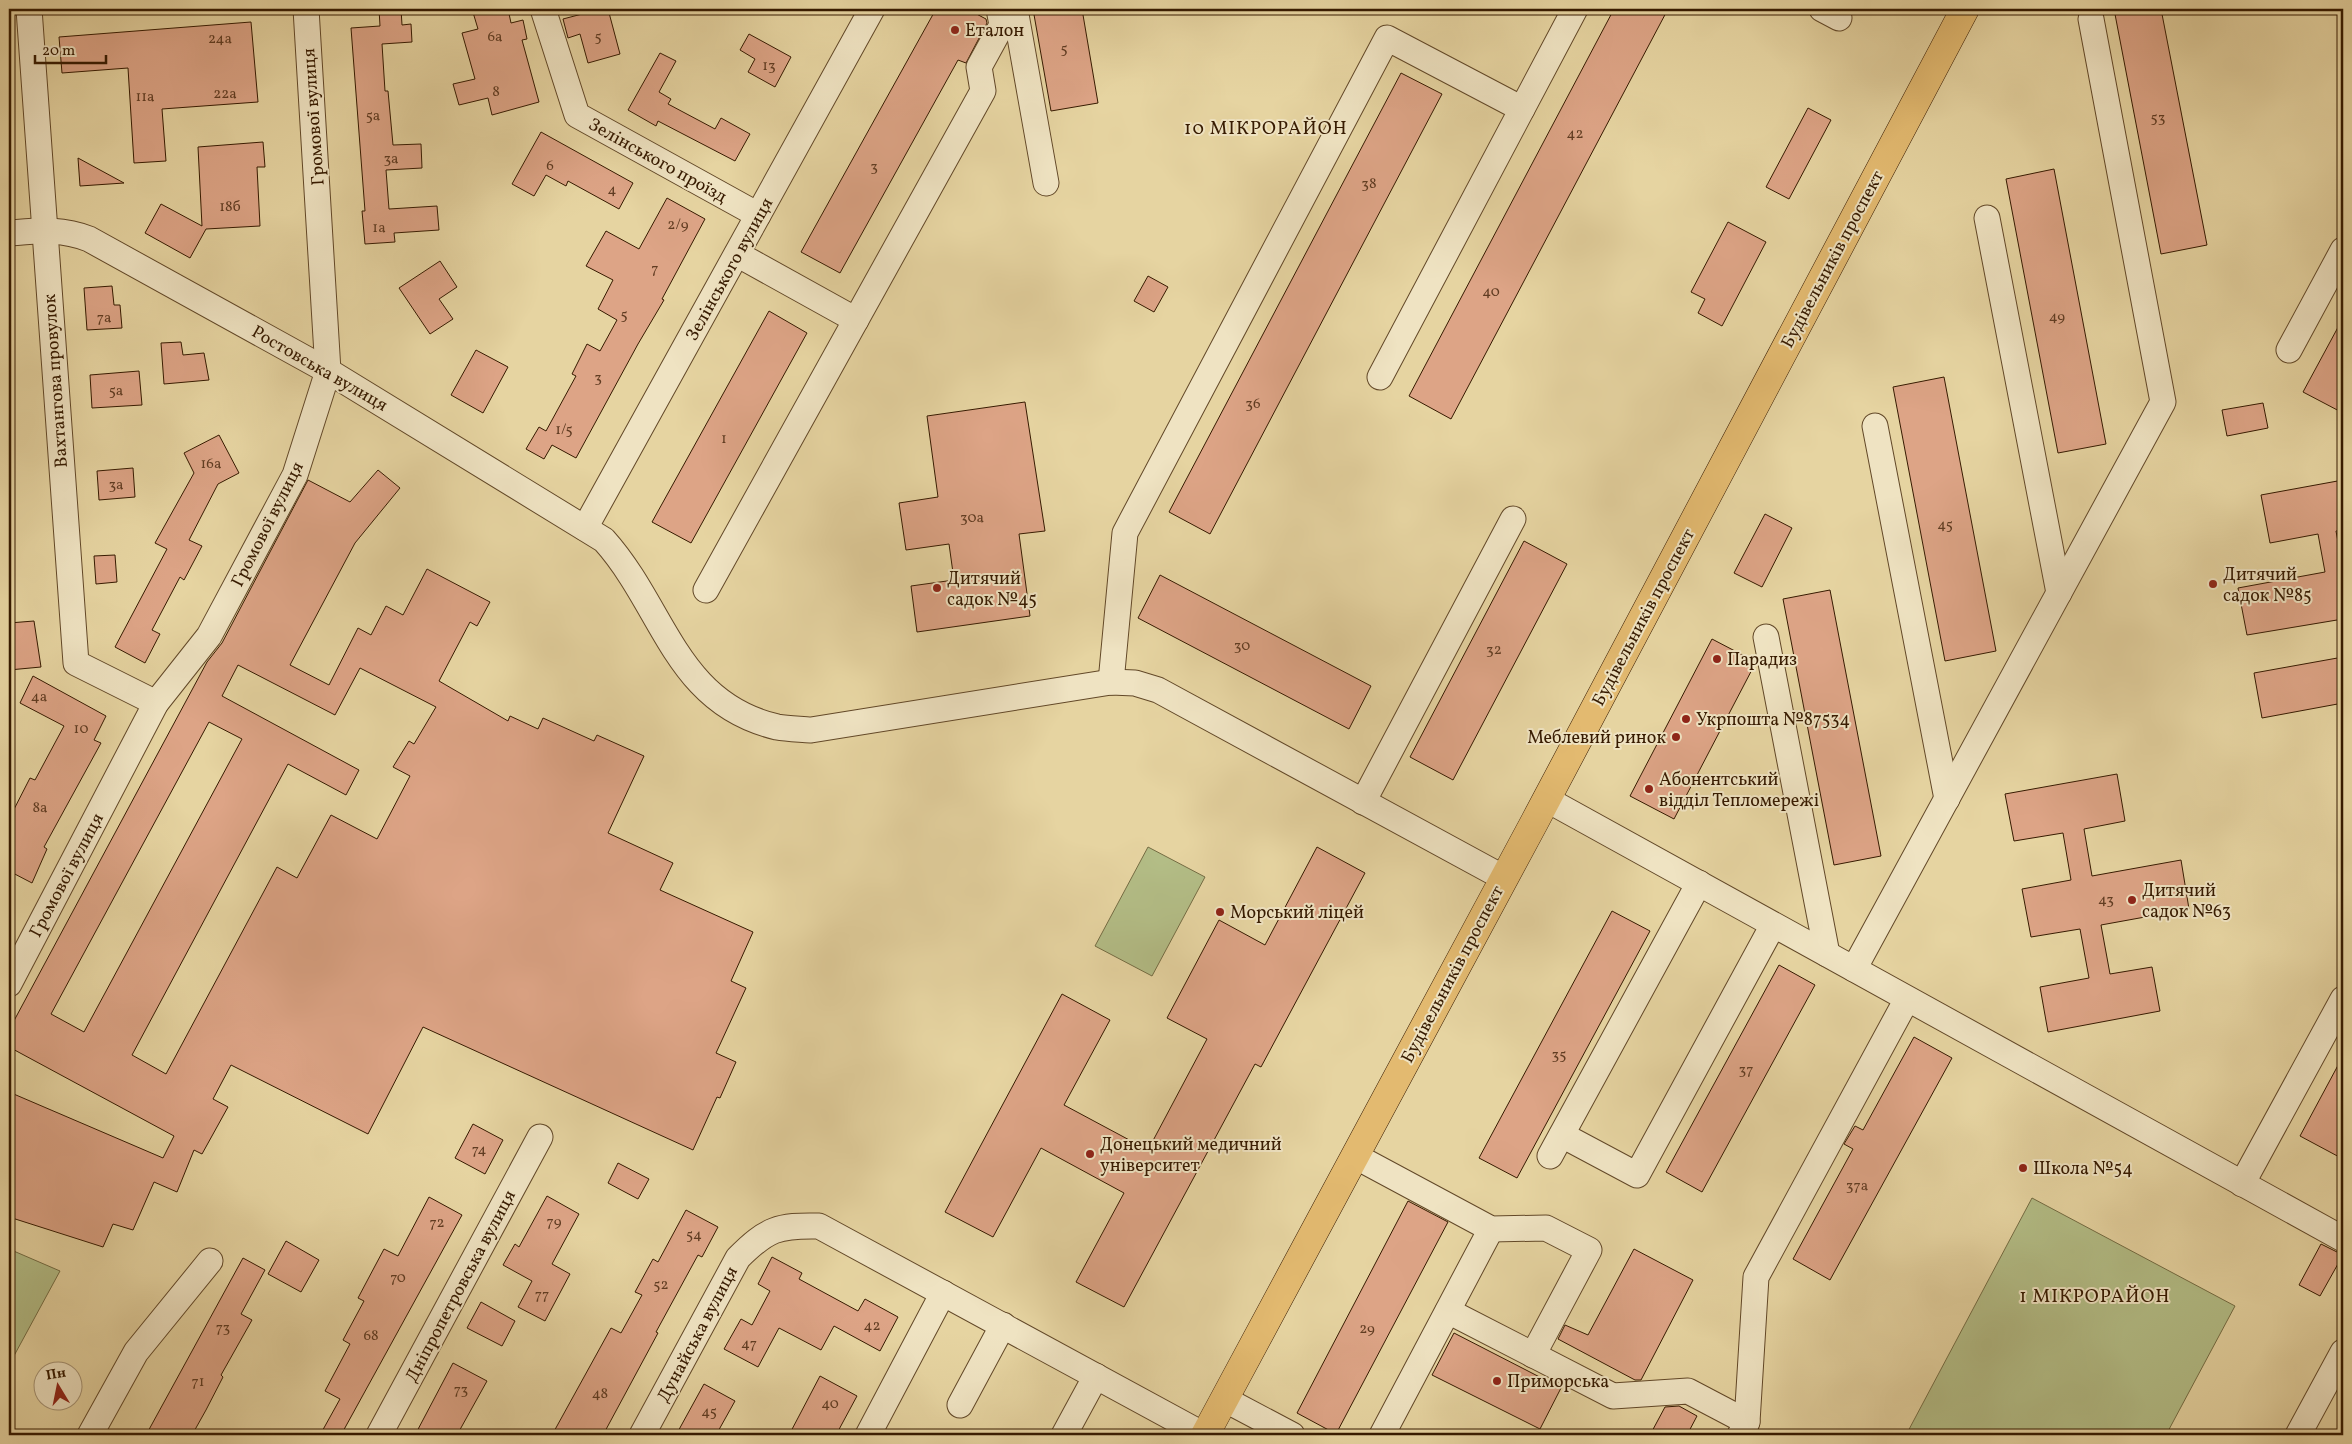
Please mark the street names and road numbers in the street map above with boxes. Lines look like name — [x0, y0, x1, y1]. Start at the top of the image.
street label: Громової вулиця — [297, 47, 332, 186]
street label: Зелінського проїзд — [583, 113, 731, 210]
street label: Будівельників проспект — [1776, 167, 1891, 353]
street label: Зелінського вулиця — [680, 193, 780, 346]
street label: Вахтангова провулок — [38, 293, 75, 469]
street label: Ростовська вулиця — [247, 320, 392, 418]
street label: Громової вулиця — [226, 458, 311, 592]
street label: Будівельників проспект — [1587, 525, 1702, 711]
street label: Громової вулиця — [24, 809, 111, 942]
street label: Будівельників проспект — [1396, 882, 1511, 1068]
street label: Дніпропетровська вулиця — [400, 1186, 523, 1387]
street label: Дунайська вулиця — [652, 1262, 745, 1407]

